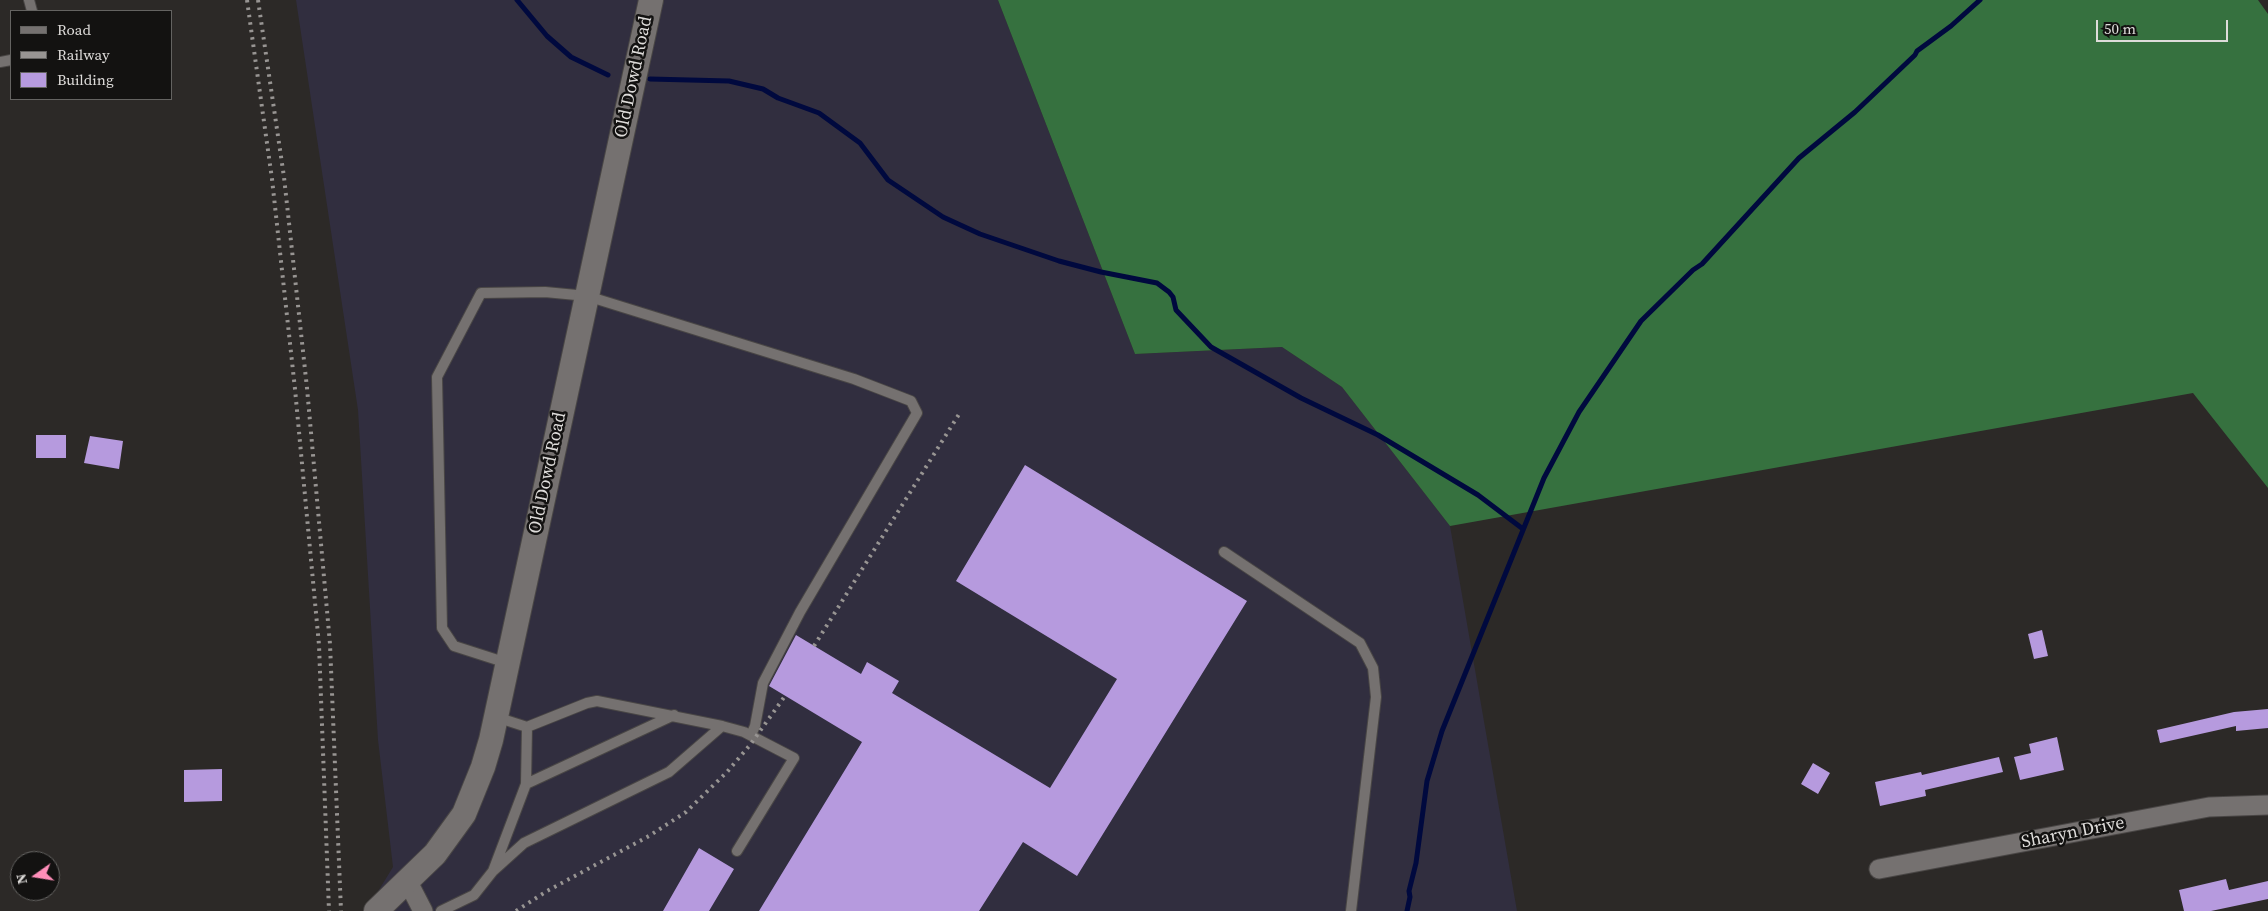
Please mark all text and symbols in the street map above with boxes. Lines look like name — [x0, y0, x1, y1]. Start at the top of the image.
legend — [10, 10, 172, 100]
scale bar — [2098, 10, 2230, 42]
street label: Old Dowd Road — [611, 14, 657, 140]
text: 50 m — [2104, 18, 2136, 39]
text: Road — [57, 19, 91, 40]
text: Railway — [57, 44, 110, 65]
text: Building — [57, 69, 114, 90]
street label: Old Dowd Road — [525, 410, 571, 536]
street label: Sharyn Drive — [2020, 812, 2126, 854]
north arrow — [10, 851, 60, 901]
text: N — [10, 872, 32, 886]

